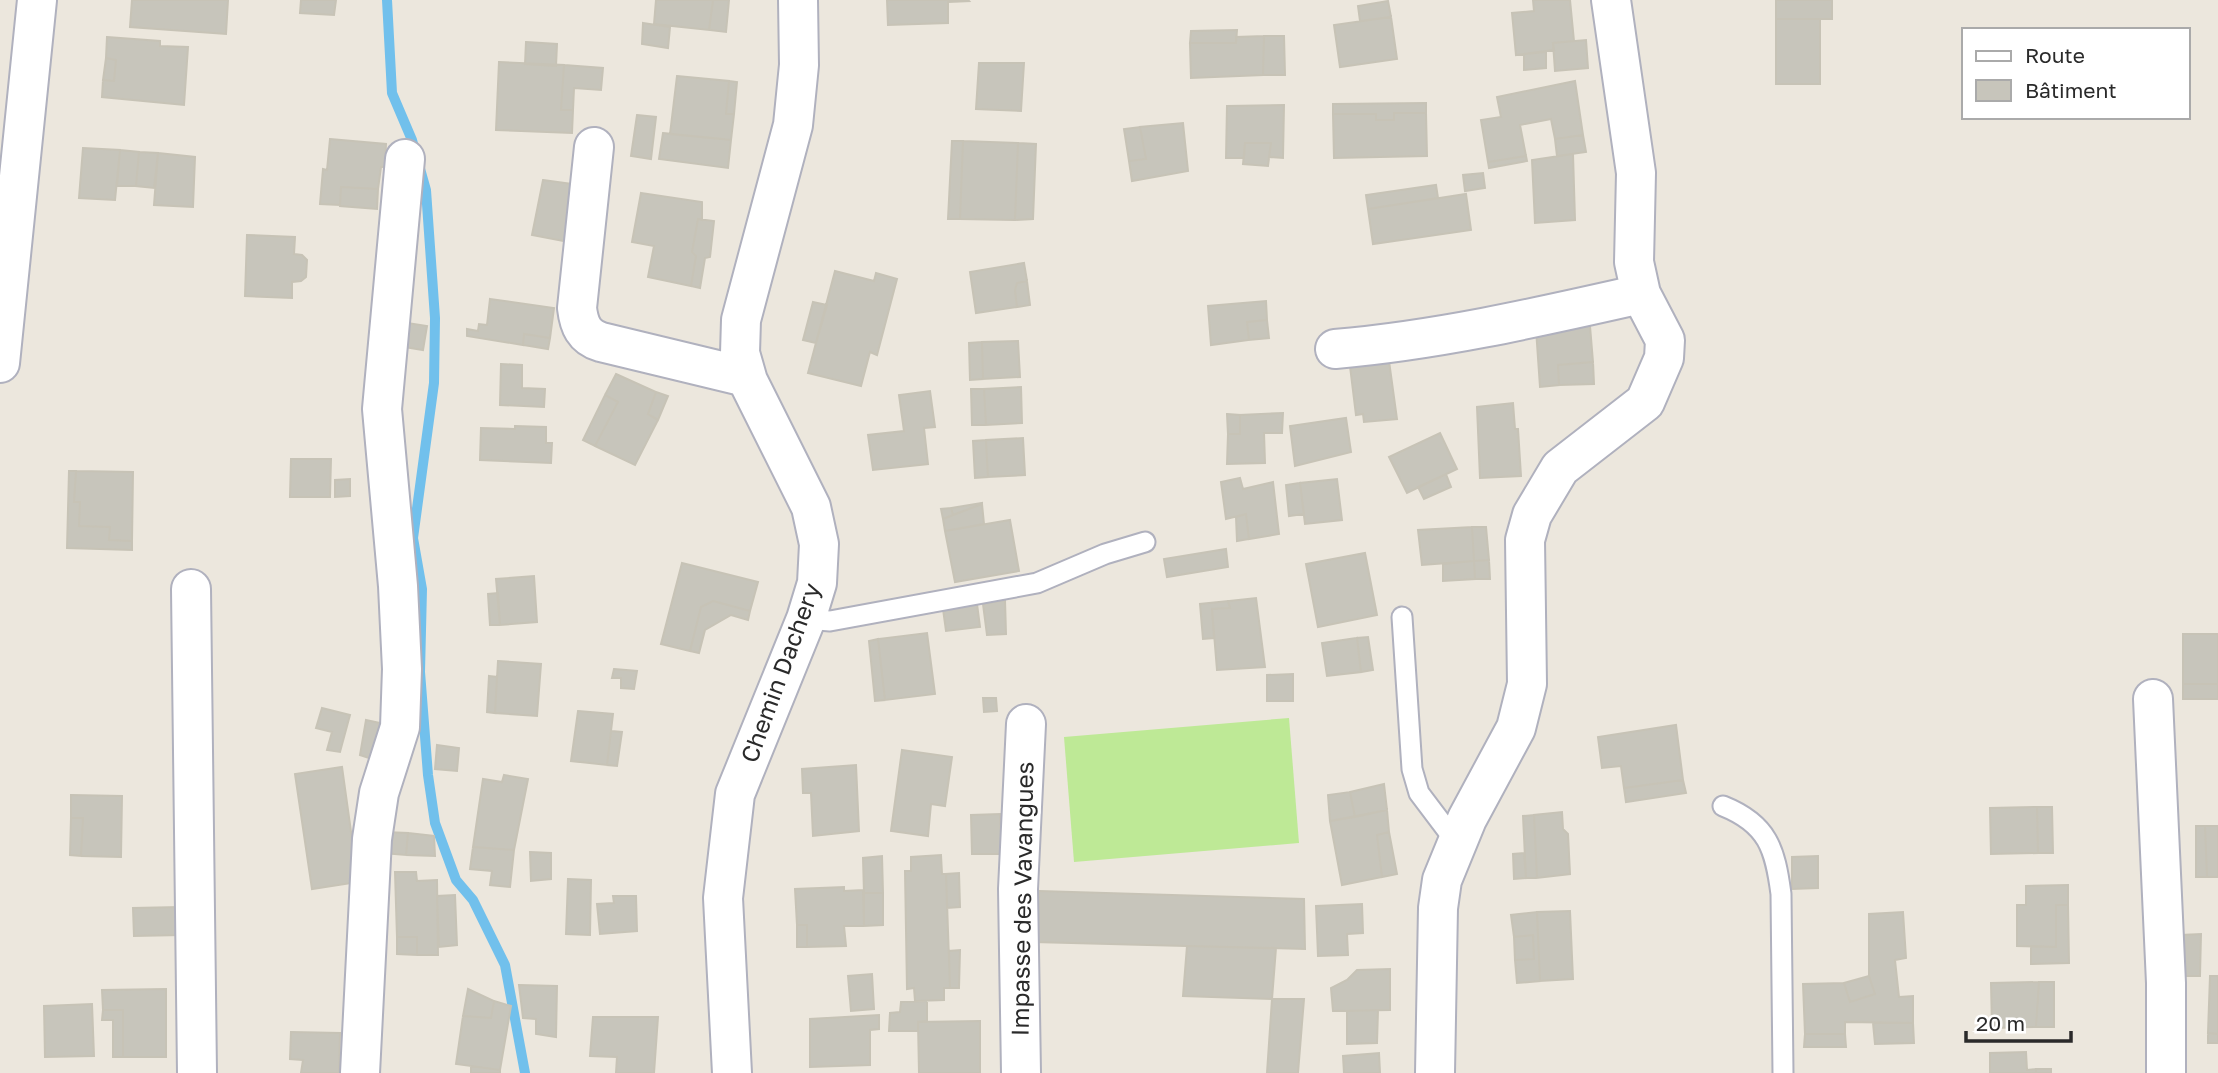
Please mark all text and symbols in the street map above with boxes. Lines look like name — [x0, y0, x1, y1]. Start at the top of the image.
legend — [1962, 28, 2190, 119]
text: Route — [2025, 42, 2085, 68]
text: Bâtiment — [2025, 77, 2117, 103]
street label: Chemin Dachery — [734, 579, 826, 766]
street label: Impasse des Vavangues — [1005, 761, 1038, 1036]
scale bar — [1966, 1000, 2071, 1044]
text: 20 m — [1976, 1010, 2025, 1036]

